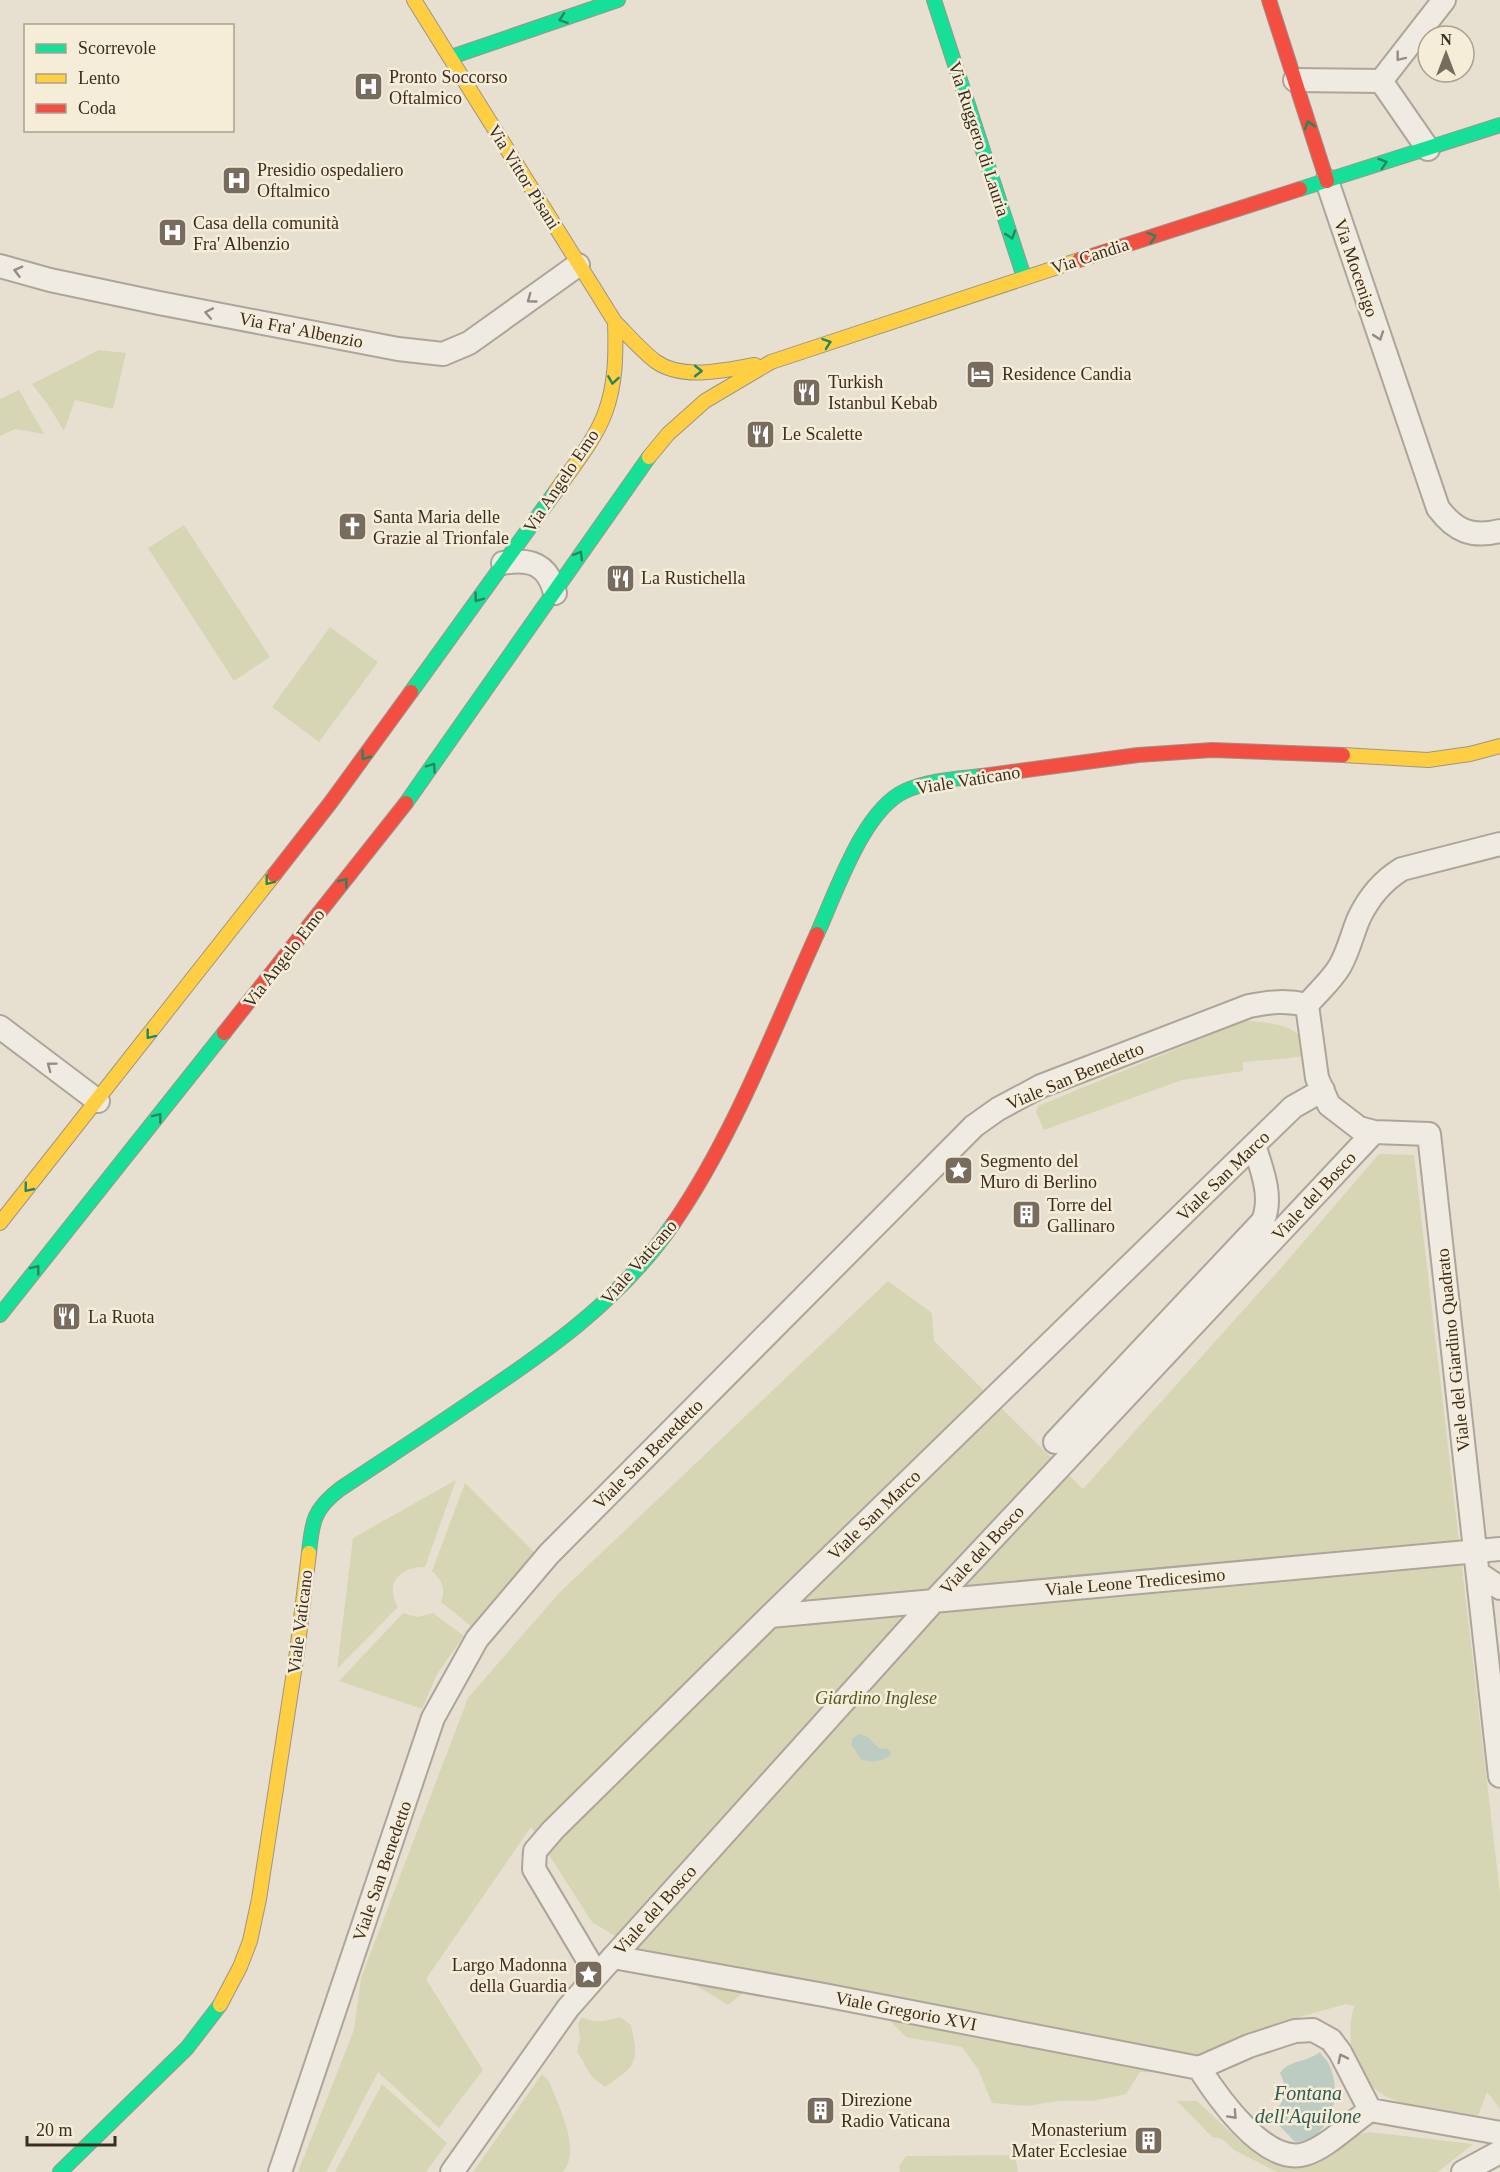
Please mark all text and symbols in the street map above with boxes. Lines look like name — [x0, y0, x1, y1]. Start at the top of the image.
one-way arrow — [558, 12, 569, 24]
legend — [24, 24, 234, 132]
north arrow — [1416, 24, 1476, 84]
text: N — [1440, 31, 1452, 48]
text: Scorrevole — [78, 38, 156, 58]
one-way arrow — [1396, 51, 1407, 62]
street label: Via Ruggero di Lauria — [945, 59, 1013, 219]
place label: Pronto Soccorso Oftalmico — [389, 67, 508, 108]
text: Lento — [78, 68, 120, 88]
hospital icon: Pronto Soccorso Oftalmico — [352, 71, 384, 103]
text: Coda — [78, 98, 116, 118]
one-way arrow — [1304, 120, 1316, 131]
street label: Via Vittor Pisani — [484, 121, 564, 233]
one-way arrow — [1377, 158, 1388, 170]
place label: Presidio ospedaliero Oftalmico — [257, 160, 403, 201]
hospital icon: Presidio ospedaliero Oftalmico — [220, 164, 252, 196]
place label: Casa della comunità Fra' Albenzio — [193, 213, 339, 254]
street label: Via Mocenigo — [1330, 216, 1382, 320]
hospital icon: Casa della comunità Fra' Albenzio — [156, 217, 188, 249]
one-way arrow — [1004, 229, 1016, 240]
one-way arrow — [1146, 232, 1157, 244]
street label: Via Candia — [1049, 234, 1131, 278]
one-way arrow — [14, 266, 24, 279]
one-way arrow — [526, 292, 537, 303]
one-way arrow — [204, 307, 214, 320]
street label: Via Fra' Albenzio — [237, 308, 365, 352]
one-way arrow — [1371, 330, 1384, 341]
one-way arrow — [821, 338, 832, 351]
hotel icon: Residence Candia — [965, 358, 997, 390]
place label: Residence Candia — [1002, 364, 1131, 384]
one-way arrow — [694, 365, 703, 377]
place label: Turkish Istanbul Kebab — [828, 372, 937, 413]
one-way arrow — [608, 376, 620, 385]
restaurant icon: Turkish Istanbul Kebab — [791, 376, 823, 408]
restaurant icon: Le Scalette — [745, 418, 777, 450]
place label: Le Scalette — [782, 424, 862, 444]
street label: Via Angelo Emo — [519, 426, 603, 536]
place label: Santa Maria delle Grazie al Trionfale — [373, 507, 509, 548]
church icon: Santa Maria delle Grazie al Trionfale — [336, 511, 368, 543]
one-way arrow — [571, 551, 582, 562]
restaurant icon: La Rustichella — [604, 562, 636, 594]
place label: La Rustichella — [641, 568, 745, 588]
one-way arrow — [474, 591, 485, 602]
one-way arrow — [361, 750, 372, 761]
street label: Viale Vaticano — [915, 762, 1021, 798]
one-way arrow — [425, 763, 436, 774]
one-way arrow — [266, 874, 277, 885]
one-way arrow — [337, 877, 348, 888]
street label: Via Angelo Emo — [239, 905, 329, 1011]
one-way arrow — [146, 1028, 157, 1039]
street label: Viale San Benedetto — [1003, 1038, 1147, 1114]
one-way arrow — [47, 1062, 58, 1073]
one-way arrow — [150, 1112, 161, 1123]
street label: Viale San Marco — [1173, 1127, 1273, 1225]
street label: Viale del Bosco — [1268, 1148, 1360, 1244]
place label: Segmento del Muro di Berlino — [980, 1151, 1097, 1192]
place icon: Segmento del Muro di Berlino — [943, 1155, 975, 1187]
one-way arrow — [25, 1181, 36, 1192]
place label: Torre del Gallinaro — [1047, 1195, 1115, 1236]
building icon: Torre del Gallinaro — [1010, 1199, 1042, 1231]
street label: Viale Vaticano — [597, 1216, 681, 1308]
street label: Viale del Giardino Quadrato — [1432, 1247, 1474, 1453]
one-way arrow — [29, 1265, 40, 1276]
restaurant icon: La Ruota — [51, 1301, 83, 1333]
place label: La Ruota — [88, 1307, 154, 1327]
street label: Viale San Benedetto — [589, 1395, 707, 1513]
street label: Viale San Marco — [824, 1466, 924, 1564]
street label: Viale del Bosco — [936, 1502, 1028, 1598]
street label: Viale Leone Tredicesimo — [1044, 1564, 1226, 1600]
street label: Viale Vaticano — [284, 1569, 316, 1675]
park label: Giardino Inglese — [815, 1688, 937, 1708]
street label: Viale San Benedetto — [349, 1798, 415, 1944]
street label: Viale del Bosco — [609, 1861, 701, 1959]
place label: Largo Madonna della Guardia — [452, 1955, 567, 1996]
place icon: Largo Madonna della Guardia — [572, 1959, 604, 1991]
street label: Viale Gregorio XVI — [833, 1987, 979, 2035]
one-way arrow — [1337, 2054, 1349, 2065]
water label: Fontana dell'Aquilone — [1255, 2082, 1361, 2128]
place label: Direzione Radio Vaticana — [841, 2090, 950, 2131]
building icon: Direzione Radio Vaticana — [804, 2094, 836, 2126]
one-way arrow — [1226, 2107, 1237, 2118]
scale bar — [27, 2109, 116, 2147]
text: 20 m — [36, 2120, 73, 2140]
place label: Monasterium Mater Ecclesiae — [1012, 2120, 1127, 2161]
building icon: Monasterium Mater Ecclesiae — [1132, 2124, 1164, 2156]

